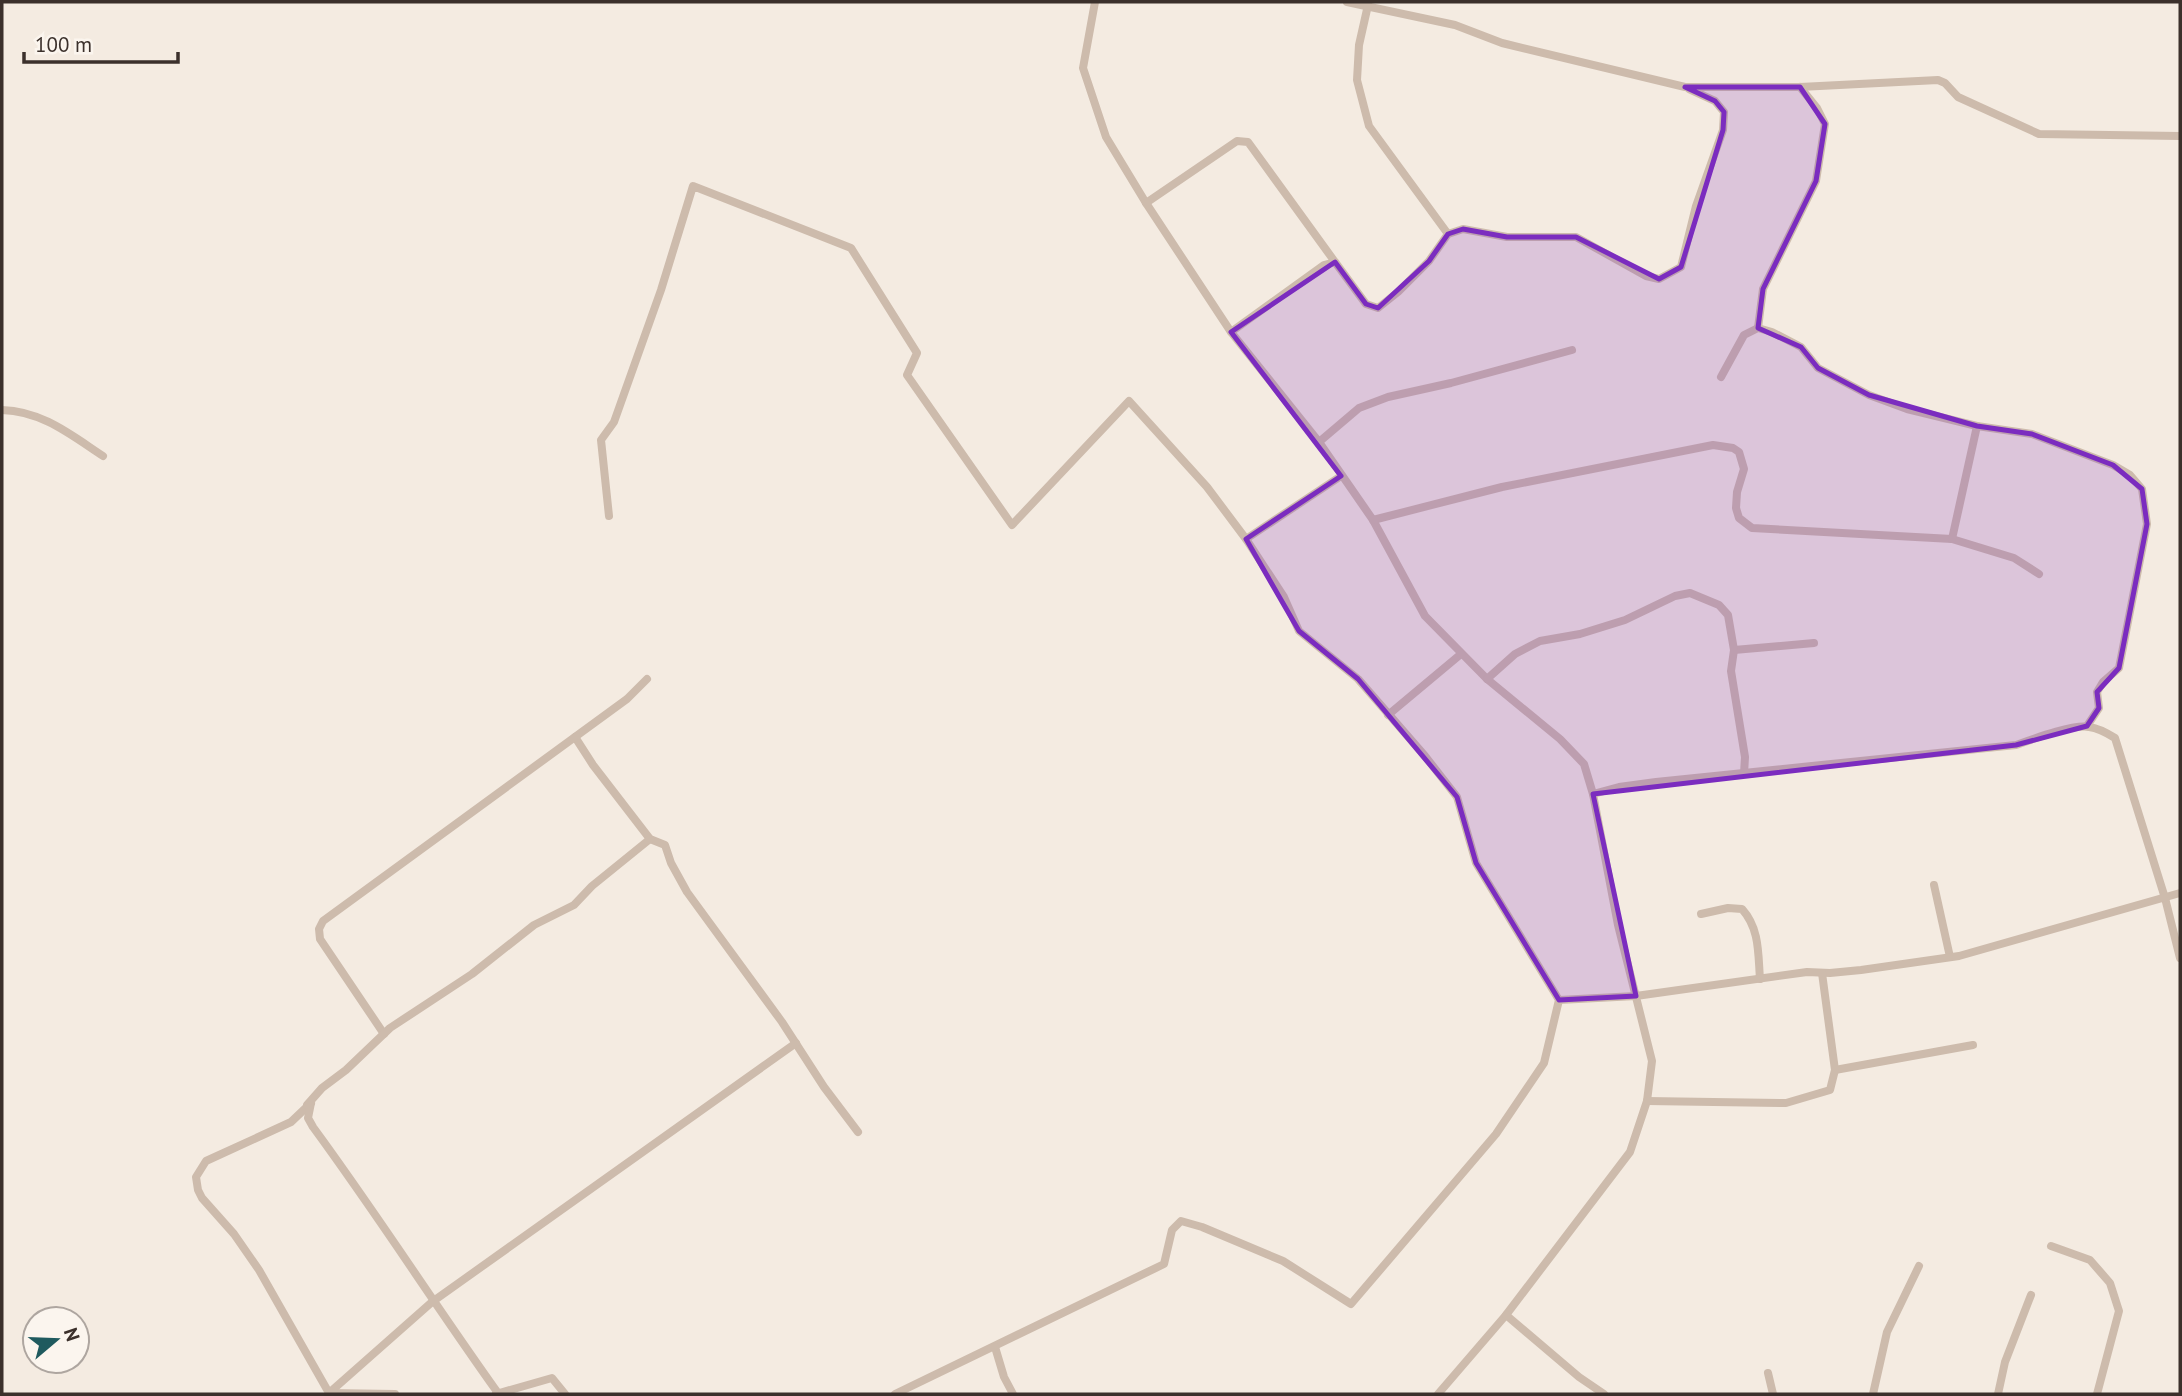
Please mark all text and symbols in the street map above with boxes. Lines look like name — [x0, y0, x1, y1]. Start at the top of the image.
scale bar — [24, 21, 178, 65]
text: 100 m — [35, 31, 92, 58]
north arrow — [21, 1305, 91, 1375]
text: N — [59, 1325, 85, 1344]

